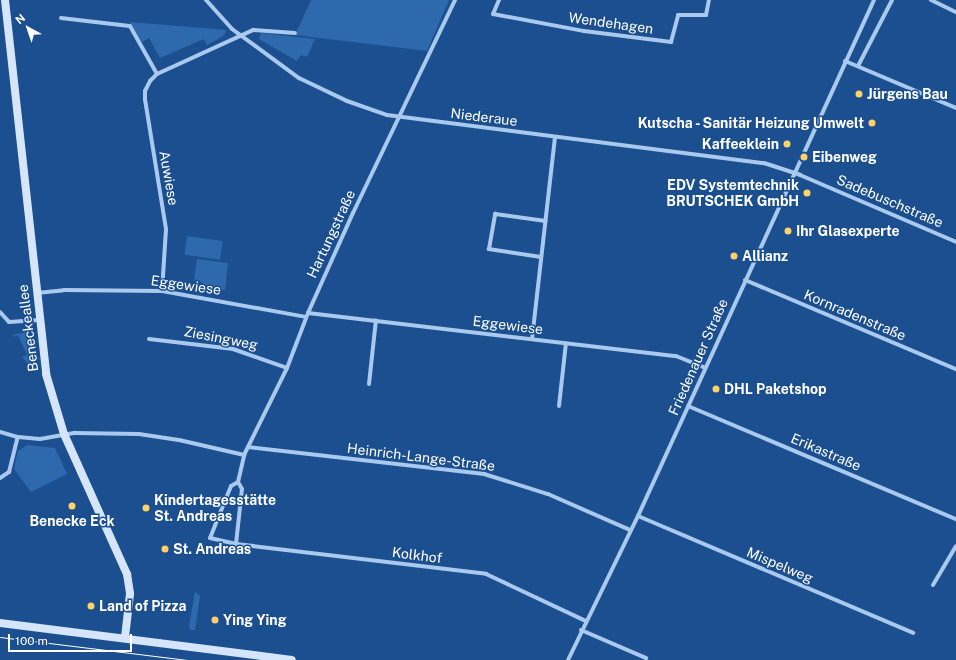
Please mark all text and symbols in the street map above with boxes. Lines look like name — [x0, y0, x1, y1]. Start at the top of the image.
north arrow — [8, 8, 48, 48]
street label: Wendehagen — [568, 9, 654, 37]
text: N — [13, 11, 27, 26]
place label: Jürgens Bau — [867, 86, 948, 102]
marker: Jürgens Bau — [854, 89, 864, 99]
street label: Niederaue — [450, 105, 518, 129]
place label: Kutscha - Sanitär Heizung Umwelt — [636, 115, 864, 131]
marker: Kutscha - Sanitär Heizung Umwelt — [867, 118, 877, 128]
place label: Kaffeeklein — [702, 136, 779, 152]
marker: Kaffeeklein — [782, 139, 792, 149]
street label: Auwiese — [156, 149, 182, 207]
place label: Eibenweg — [812, 149, 877, 165]
marker: Eibenweg — [799, 152, 809, 162]
street label: Sadebuschstraße — [834, 171, 946, 231]
place label: EDV Systemtechnik BRUTSCHEK GmbH — [666, 177, 799, 210]
street label: Hartungstraße — [303, 187, 359, 281]
marker: EDV Systemtechnik BRUTSCHEK GmbH — [802, 188, 812, 198]
place label: Ihr Glasexperte — [796, 223, 900, 239]
marker: Ihr Glasexperte — [783, 226, 793, 236]
place label: Allianz — [742, 248, 788, 264]
marker: Allianz — [729, 251, 739, 261]
street label: Eggewiese — [150, 272, 222, 298]
street label: Beneckeallee — [14, 283, 42, 373]
street label: Kornradenstraße — [801, 286, 909, 344]
street label: Friedenauer Straße — [665, 296, 731, 418]
street label: Eggewiese — [472, 312, 544, 338]
street label: Ziesingweg — [183, 323, 259, 353]
place label: DHL Paketshop — [724, 381, 827, 397]
marker: DHL Paketshop — [711, 384, 721, 394]
street label: Erikastraße — [788, 430, 864, 474]
street label: Heinrich-Lange-Straße — [346, 440, 496, 474]
place label: Kindertagesstätte St. Andreas — [154, 492, 276, 524]
marker: Benecke Eck — [67, 501, 77, 511]
marker: Kindertagesstätte St. Andreas — [141, 503, 151, 513]
place label: Benecke Eck — [29, 513, 115, 529]
place label: St. Andreas — [173, 541, 251, 557]
street label: Mispelweg — [744, 543, 816, 587]
marker: St. Andreas — [160, 544, 170, 554]
street label: Kolkhof — [391, 544, 443, 566]
place label: Land of Pizza — [99, 598, 187, 614]
marker: Land of Pizza — [86, 601, 96, 611]
place label: Ying Ying — [223, 612, 286, 628]
marker: Ying Ying — [210, 615, 220, 625]
scale bar — [10, 626, 134, 652]
text: 100 m — [15, 634, 48, 648]

